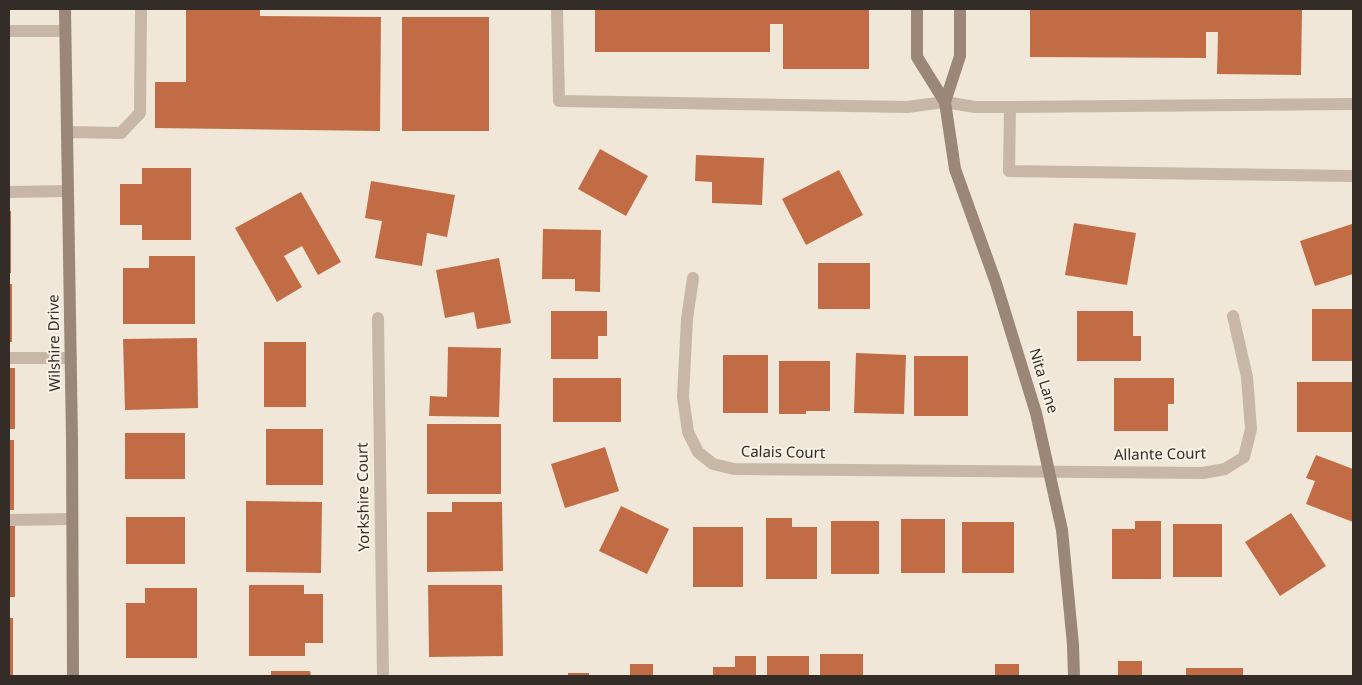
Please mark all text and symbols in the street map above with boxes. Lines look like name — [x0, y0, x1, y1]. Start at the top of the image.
street label: Wilshire Drive — [45, 294, 65, 392]
street label: Nita Lane — [1025, 346, 1061, 416]
street label: Yorkshire Court — [354, 442, 374, 552]
street label: Calais Court — [741, 443, 825, 463]
street label: Allante Court — [1114, 445, 1206, 465]

